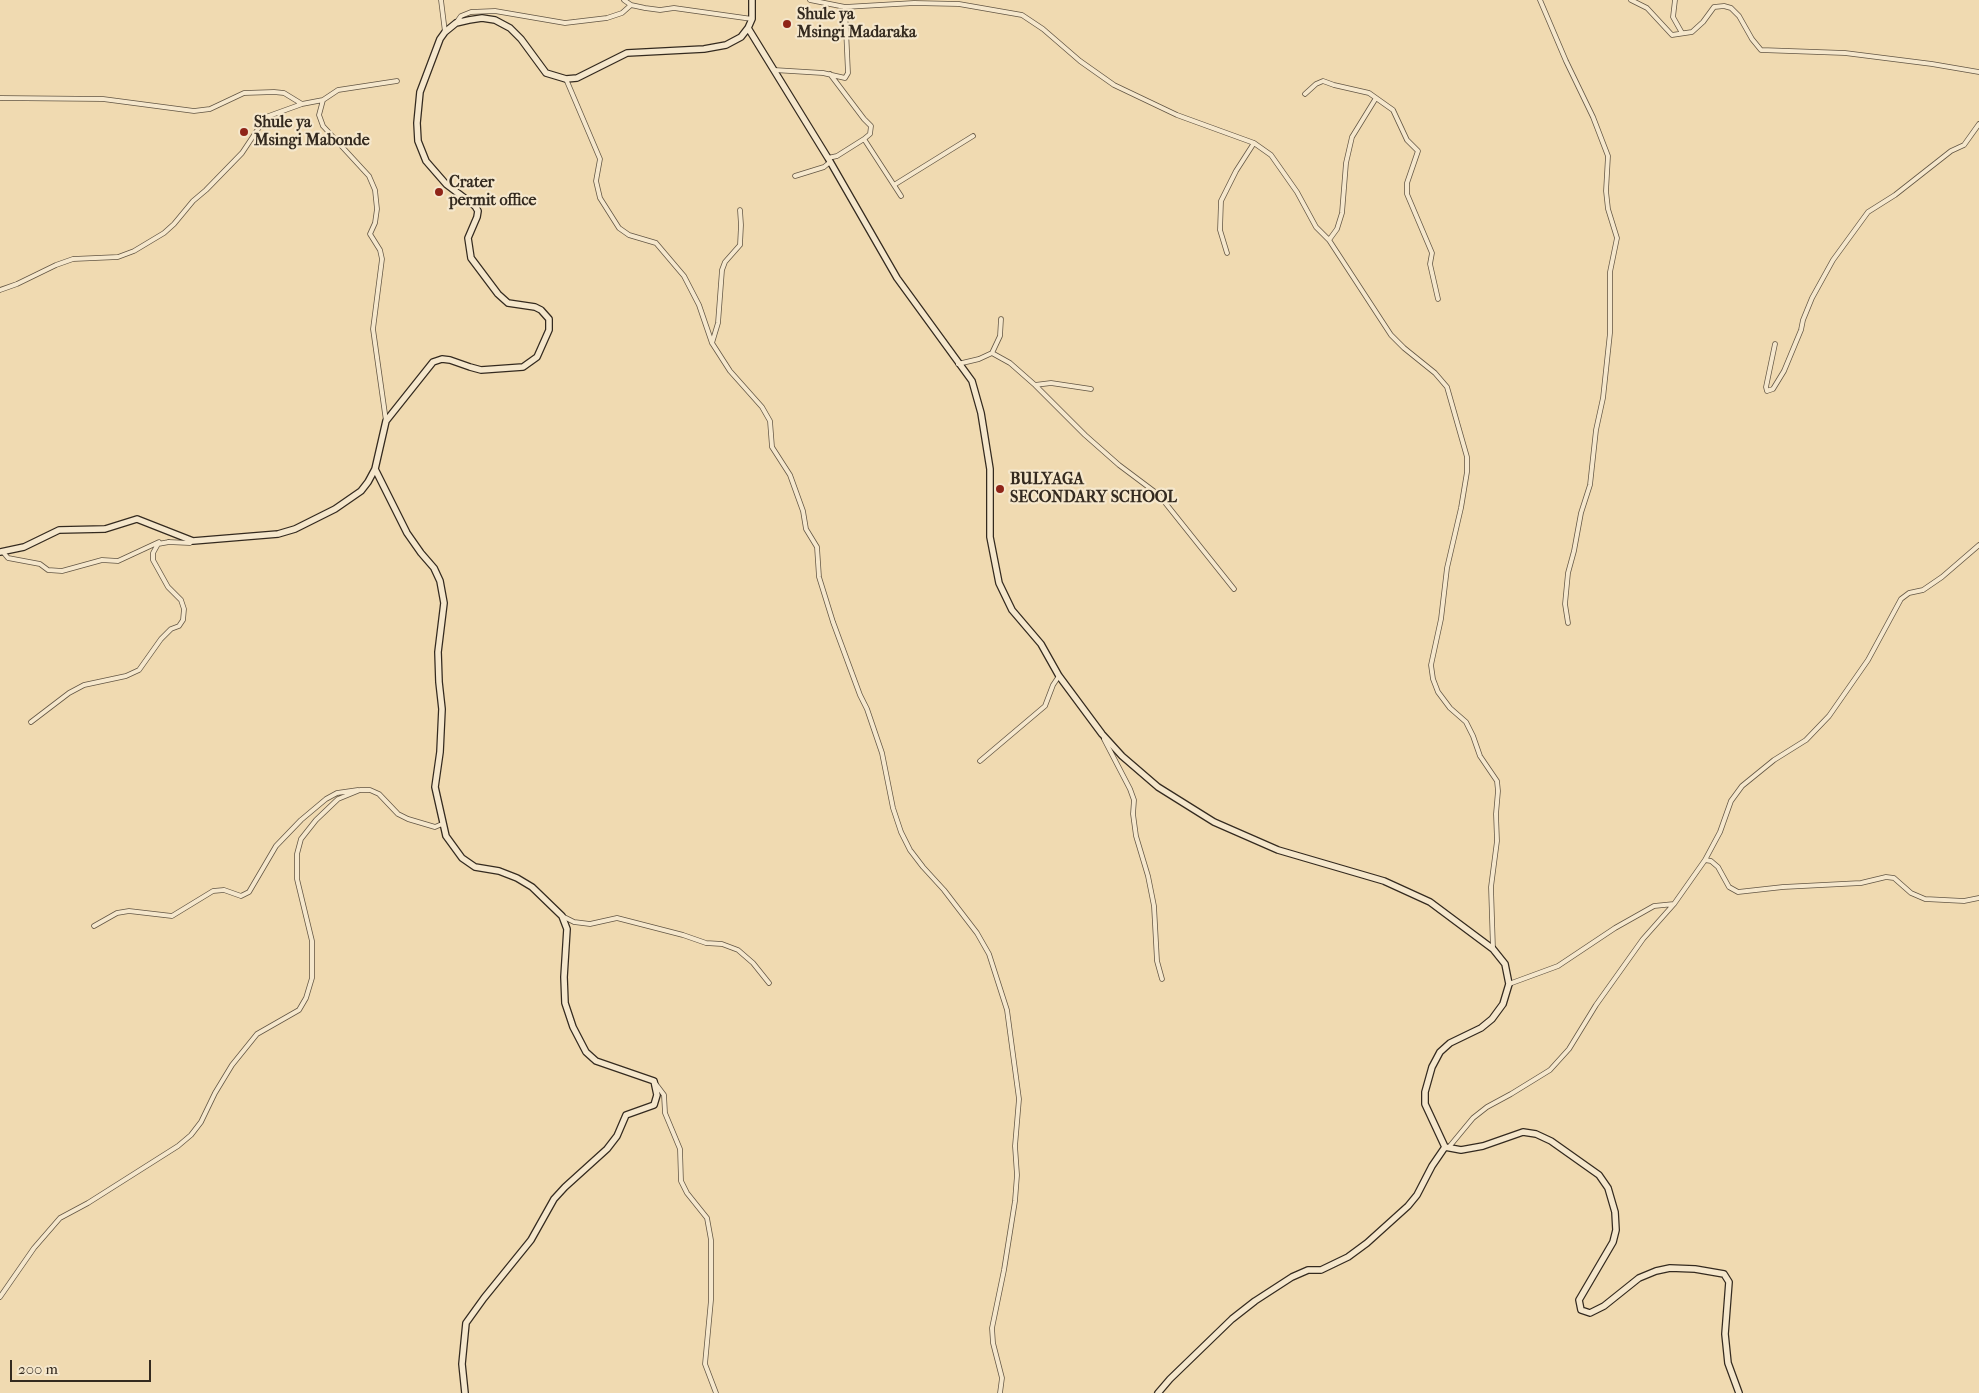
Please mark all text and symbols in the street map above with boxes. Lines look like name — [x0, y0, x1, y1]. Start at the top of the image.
place label: Shule ya Msingi Madaraka — [797, 5, 916, 43]
marker: Shule ya Msingi Madaraka — [781, 18, 793, 30]
place label: Shule ya Msingi Mabonde — [254, 113, 370, 151]
marker: Shule ya Msingi Mabonde — [238, 126, 250, 138]
place label: Crater permit office — [449, 173, 537, 211]
marker: Crater permit office — [433, 186, 445, 198]
place label: BULYAGA SECONDARY SCHOOL — [1010, 470, 1177, 508]
marker: BULYAGA SECONDARY SCHOOL — [994, 483, 1006, 495]
scale bar — [12, 1350, 154, 1382]
text: 200 m — [18, 1360, 58, 1378]

